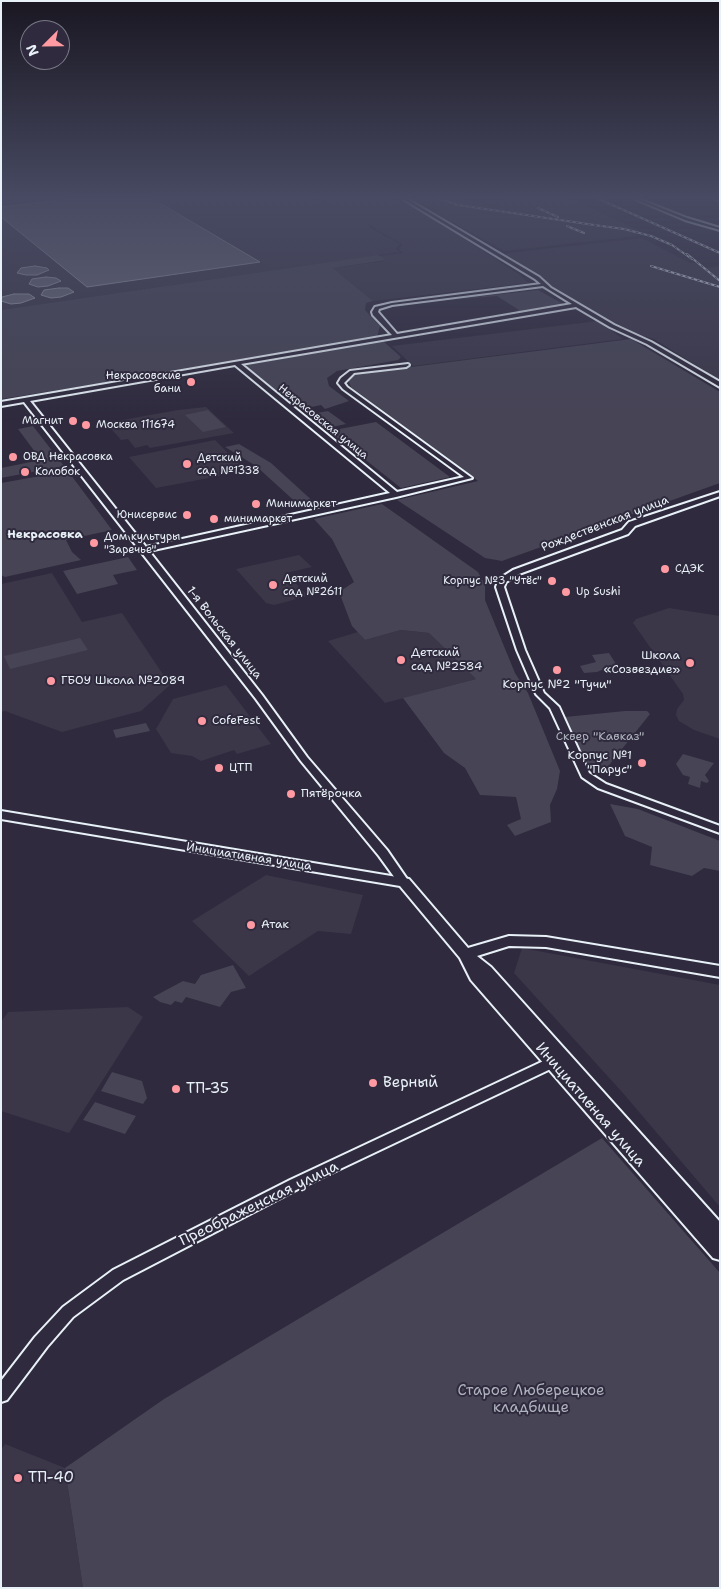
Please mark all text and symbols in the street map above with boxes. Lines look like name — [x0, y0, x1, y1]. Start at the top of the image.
north arrow — [20, 20, 70, 70]
text: N — [22, 42, 43, 59]
place label: Некрасовские бани — [106, 369, 181, 395]
marker: Некрасовские бани — [185, 376, 197, 388]
street label: Некрасовская улица — [275, 382, 371, 462]
place label: Магнит — [22, 414, 63, 428]
marker: Магнит — [67, 415, 79, 427]
place label: Москва 111674 — [96, 418, 175, 432]
marker: Москва 111674 — [80, 419, 92, 431]
place label: ОВД Некрасовка — [23, 450, 113, 464]
marker: ОВД Некрасовка — [7, 451, 19, 463]
place label: Детский сад №1338 — [197, 451, 260, 477]
marker: Детский сад №1338 — [181, 458, 193, 470]
place label: Колобок — [35, 465, 80, 479]
marker: Колобок — [19, 466, 31, 478]
street label: Рождественская улица — [539, 493, 671, 555]
place label: Минимаркет — [266, 497, 336, 511]
marker: Минимаркет — [250, 498, 262, 510]
place label: Юнисервис — [117, 508, 177, 522]
marker: Юнисервис — [181, 509, 193, 521]
place label: минимаркет — [224, 512, 292, 526]
marker: минимаркет — [208, 513, 220, 525]
district label: Некрасовка — [7, 528, 83, 542]
place label: Дом культуры "Заречье" — [104, 530, 180, 556]
marker: Дом культуры "Заречье" — [88, 537, 100, 549]
place label: СДЭК — [675, 562, 704, 576]
marker: СДЭК — [659, 563, 671, 575]
place label: Детский сад №2611 — [283, 572, 342, 598]
place label: Корпус №3 "Утёс" — [443, 574, 542, 588]
marker: Корпус №3 "Утёс" — [546, 575, 558, 587]
marker: Детский сад №2611 — [267, 579, 279, 591]
street label: 1-я Вольская улица — [183, 584, 265, 682]
place label: Up Sushi — [576, 585, 621, 599]
marker: Up Sushi — [560, 586, 572, 598]
place label: Детский сад №2584 — [411, 646, 482, 674]
place label: Школа «Созвездие» — [604, 649, 680, 677]
marker: Детский сад №2584 — [395, 654, 407, 666]
marker: Школа «Созвездие» — [684, 657, 696, 669]
marker: Корпус №2 "Тучи" — [551, 664, 563, 676]
place label: ГБОУ Школа №2089 — [61, 674, 185, 688]
marker: ГБОУ Школа №2089 — [45, 675, 57, 687]
place label: Корпус №2 "Тучи" — [502, 678, 612, 692]
place label: CofeFest — [212, 714, 260, 728]
marker: CofeFest — [196, 715, 208, 727]
park label: Сквер "Кавказ" — [556, 730, 644, 744]
place label: Корпус №1 "Парус" — [567, 749, 632, 777]
marker: Корпус №1 "Парус" — [636, 757, 648, 769]
place label: ЦТП — [229, 761, 252, 775]
marker: ЦТП — [213, 762, 225, 774]
place label: Пятёрочка — [301, 787, 362, 801]
marker: Пятёрочка — [285, 788, 297, 800]
street label: Инициативная улица — [185, 840, 313, 874]
place label: Атак — [261, 918, 289, 932]
marker: Атак — [245, 919, 257, 931]
street label: Инициативная улица — [531, 1039, 649, 1171]
place label: Верный — [383, 1074, 438, 1092]
marker: Верный — [367, 1077, 379, 1089]
place label: ТП-35 — [186, 1080, 229, 1098]
marker: ТП-35 — [170, 1083, 182, 1095]
street label: Преображенская улица — [177, 1158, 341, 1250]
park label: Старое Люберецкое кладбище — [457, 1382, 605, 1417]
place label: ТП-40 — [28, 1469, 74, 1487]
marker: ТП-40 — [12, 1472, 24, 1484]

